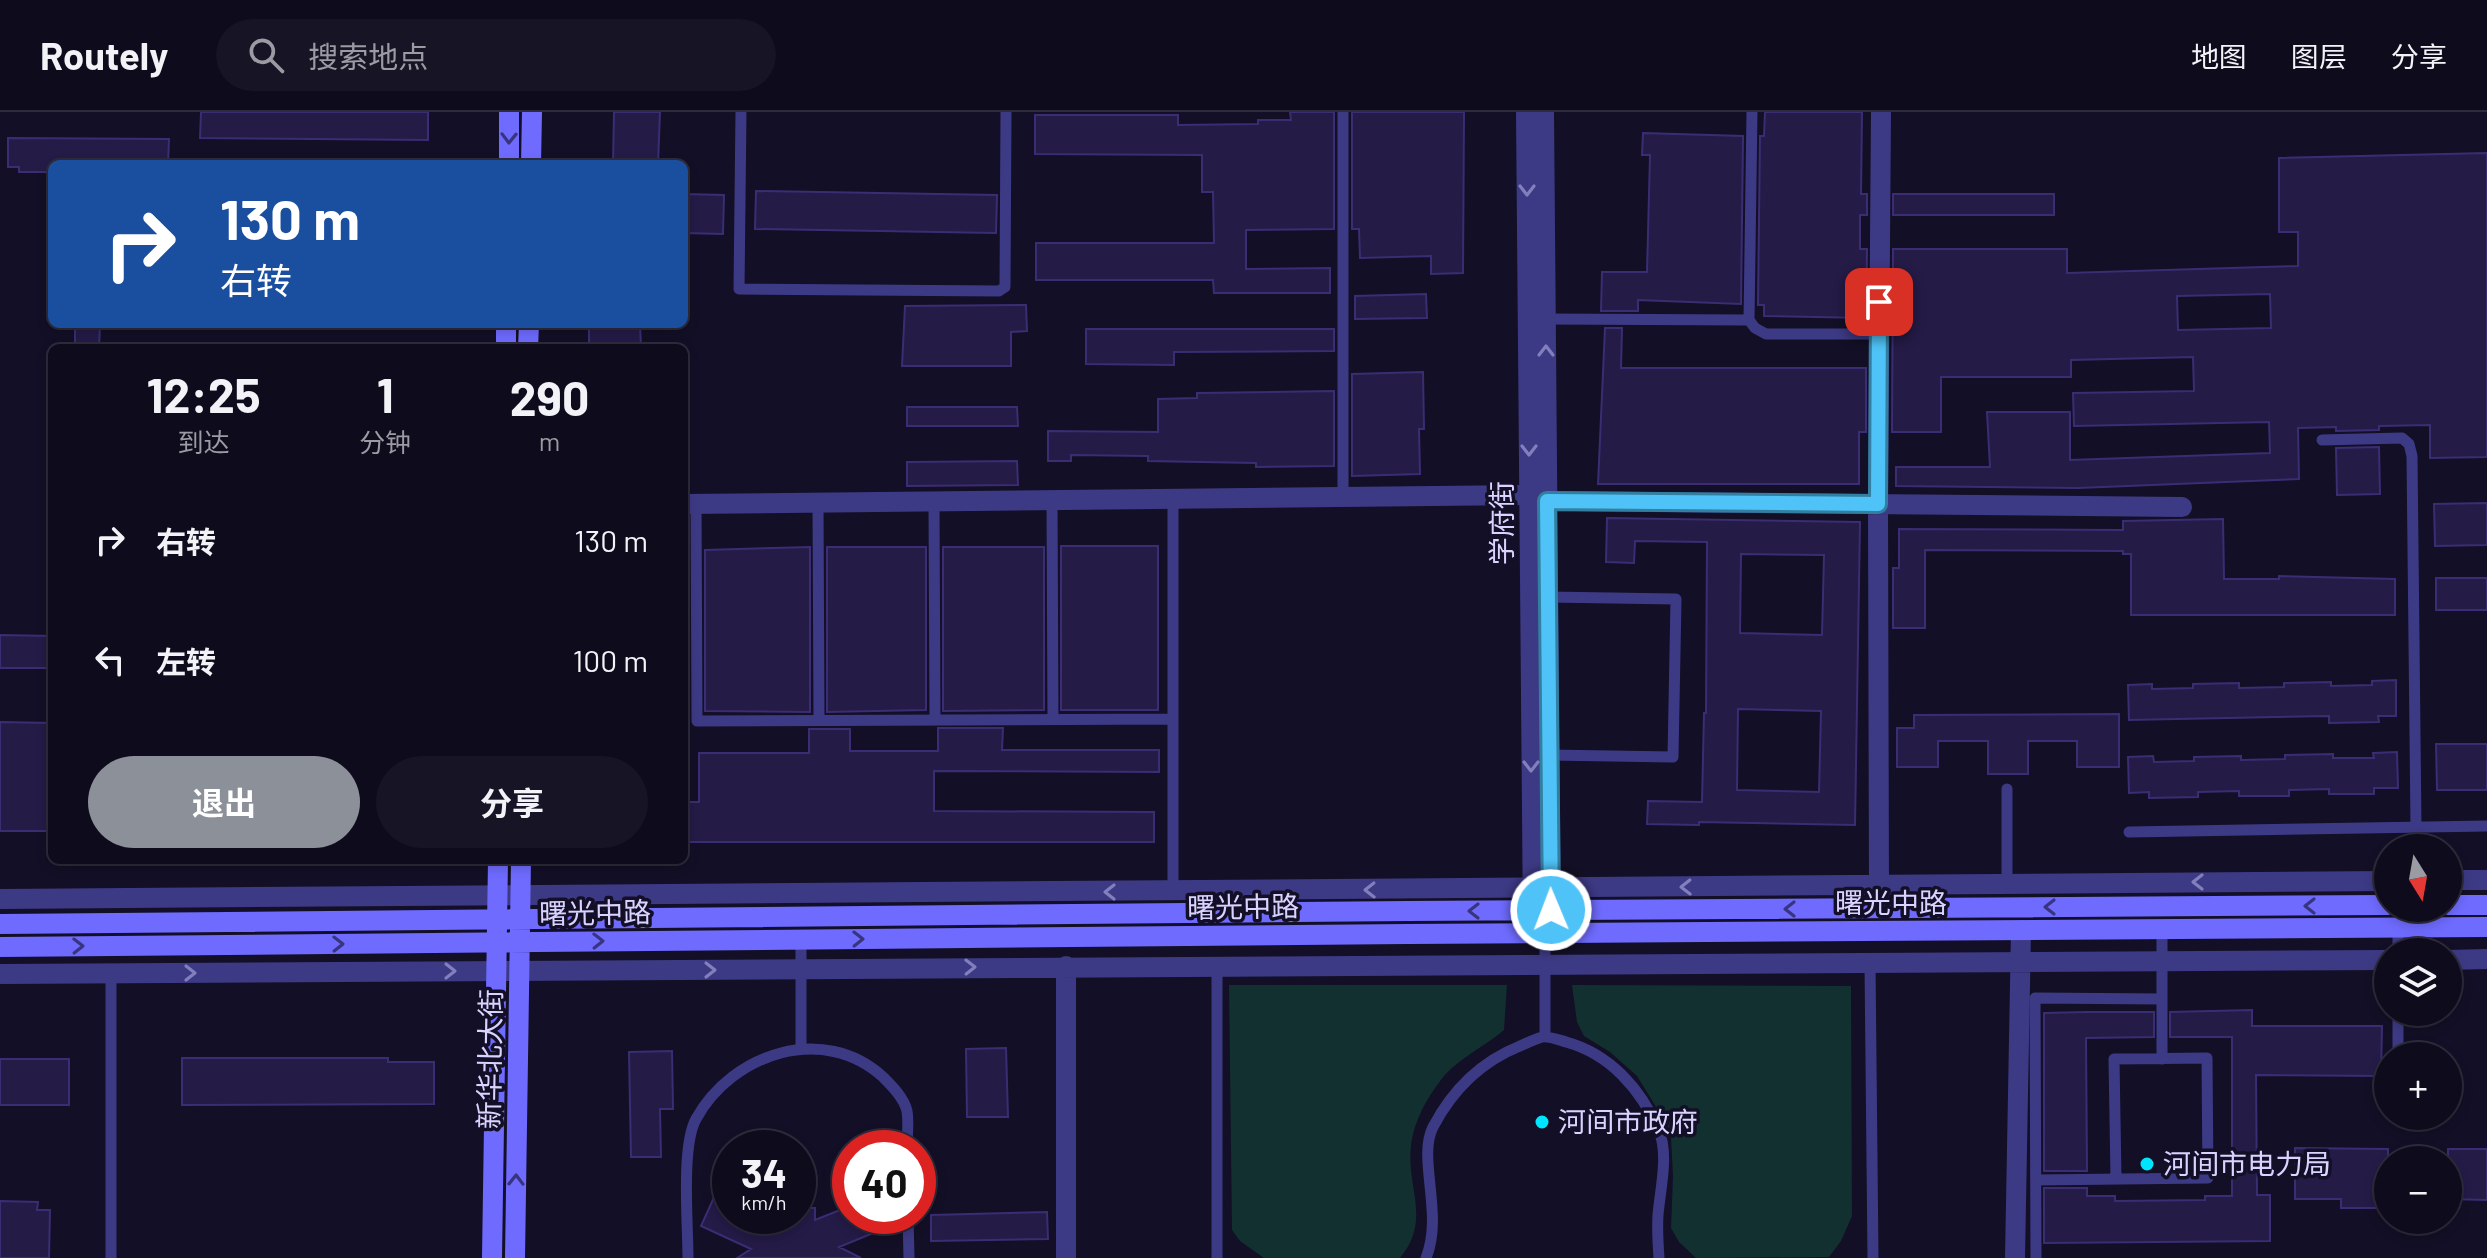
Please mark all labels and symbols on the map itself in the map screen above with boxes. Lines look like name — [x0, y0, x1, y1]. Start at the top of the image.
one-way arrow — [500, 132, 518, 145]
one-way arrow — [1518, 184, 1536, 197]
pin — [1845, 268, 1913, 336]
one-way arrow — [1537, 344, 1555, 357]
one-way arrow — [1520, 444, 1538, 457]
street label: 学府街 — [1484, 481, 1518, 565]
one-way arrow — [1523, 760, 1540, 773]
north arrow — [2374, 834, 2462, 922]
position arrow — [1509, 868, 1593, 952]
one-way arrow — [2191, 874, 2204, 891]
one-way arrow — [1679, 878, 1692, 896]
one-way arrow — [1363, 881, 1376, 898]
one-way arrow — [1103, 883, 1116, 900]
street label: 曙光中路 — [1835, 885, 1947, 919]
street label: 曙光中路 — [1187, 888, 1299, 924]
street label: 曙光中路 — [539, 894, 651, 930]
one-way arrow — [2303, 897, 2316, 915]
one-way arrow — [2043, 898, 2056, 916]
one-way arrow — [1783, 900, 1796, 918]
one-way arrow — [1467, 902, 1480, 919]
one-way arrow — [852, 930, 865, 948]
one-way arrow — [592, 932, 605, 950]
one-way arrow — [332, 935, 345, 953]
one-way arrow — [72, 937, 85, 955]
one-way arrow — [964, 958, 977, 976]
one-way arrow — [704, 961, 717, 978]
one-way arrow — [444, 962, 457, 980]
one-way arrow — [184, 964, 197, 982]
street label: 新华北大街 — [471, 989, 507, 1129]
place label: 河间市政府 — [1558, 1104, 1698, 1138]
marker: 河间市政府 — [1533, 1113, 1551, 1131]
speed limit sign: 40 — [832, 1130, 936, 1234]
place label: 河间市电力局 — [2163, 1146, 2331, 1180]
marker: 河间市电力局 — [2138, 1155, 2156, 1173]
one-way arrow — [507, 1173, 525, 1186]

